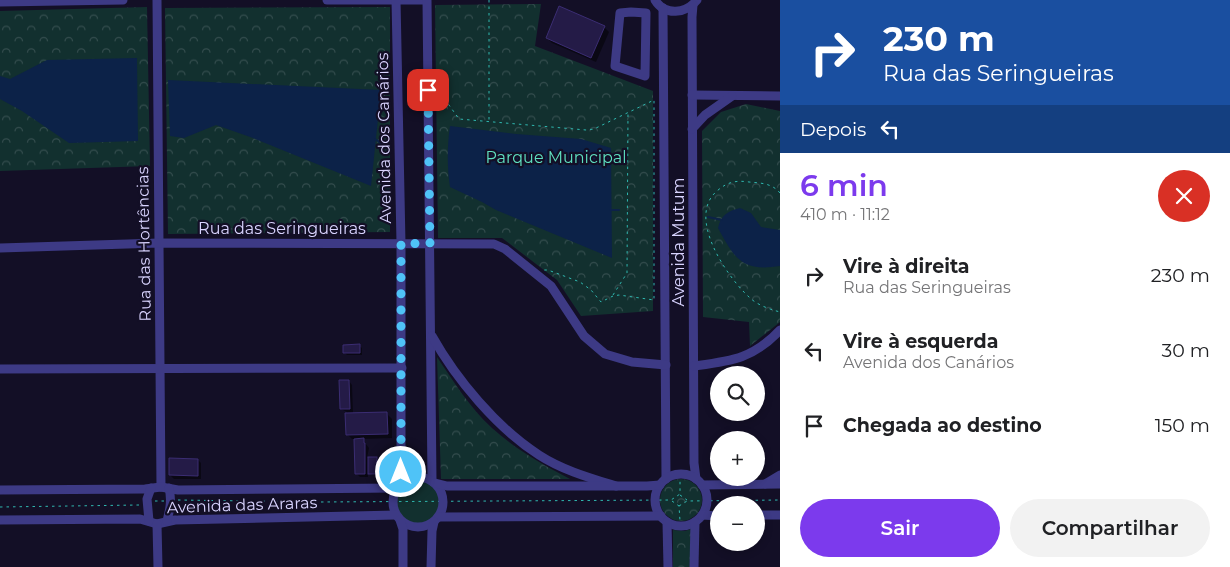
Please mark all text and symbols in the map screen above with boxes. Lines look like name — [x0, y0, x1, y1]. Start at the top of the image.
text: 230 m — [883, 17, 995, 60]
icon: right — [800, 20, 865, 85]
street label: Avenida dos Canários — [373, 52, 395, 224]
text: Rua das Seringueiras — [883, 60, 1114, 87]
pin — [407, 69, 449, 111]
icon: arrive — [414, 76, 442, 104]
icon: left — [876, 115, 904, 143]
text: Depois — [800, 118, 866, 141]
park label: Parque Municipal — [485, 148, 627, 167]
street label: Rua das Hortências — [133, 166, 155, 322]
text: 6 min — [800, 167, 888, 204]
button: close — [1158, 170, 1210, 222]
street label: Avenida Mutum — [669, 177, 688, 307]
text: 410 m · 11:12 — [800, 205, 890, 224]
street label: Rua das Seringueiras — [198, 219, 366, 238]
text: Vire à direita — [843, 255, 970, 278]
icon: right — [800, 262, 828, 290]
text: 230 m — [1151, 264, 1210, 287]
text: Rua das Seringueiras — [843, 278, 1011, 297]
text: Vire à esquerda — [843, 330, 998, 353]
icon: left — [800, 337, 828, 365]
text: 30 m — [1162, 339, 1210, 362]
text: Avenida dos Canários — [843, 353, 1014, 372]
map controls — [710, 366, 765, 551]
button: search — [710, 366, 765, 421]
icon: arrive — [800, 412, 828, 440]
text: Chegada ao destino — [843, 414, 1042, 437]
text: 150 m — [1155, 414, 1210, 437]
button: + — [710, 431, 765, 486]
position arrow — [374, 445, 426, 497]
street label: Avenida das Araras — [166, 493, 318, 517]
button: − — [710, 496, 765, 551]
button: Sair — [800, 499, 1000, 557]
button: Compartilhar — [1010, 499, 1210, 557]

